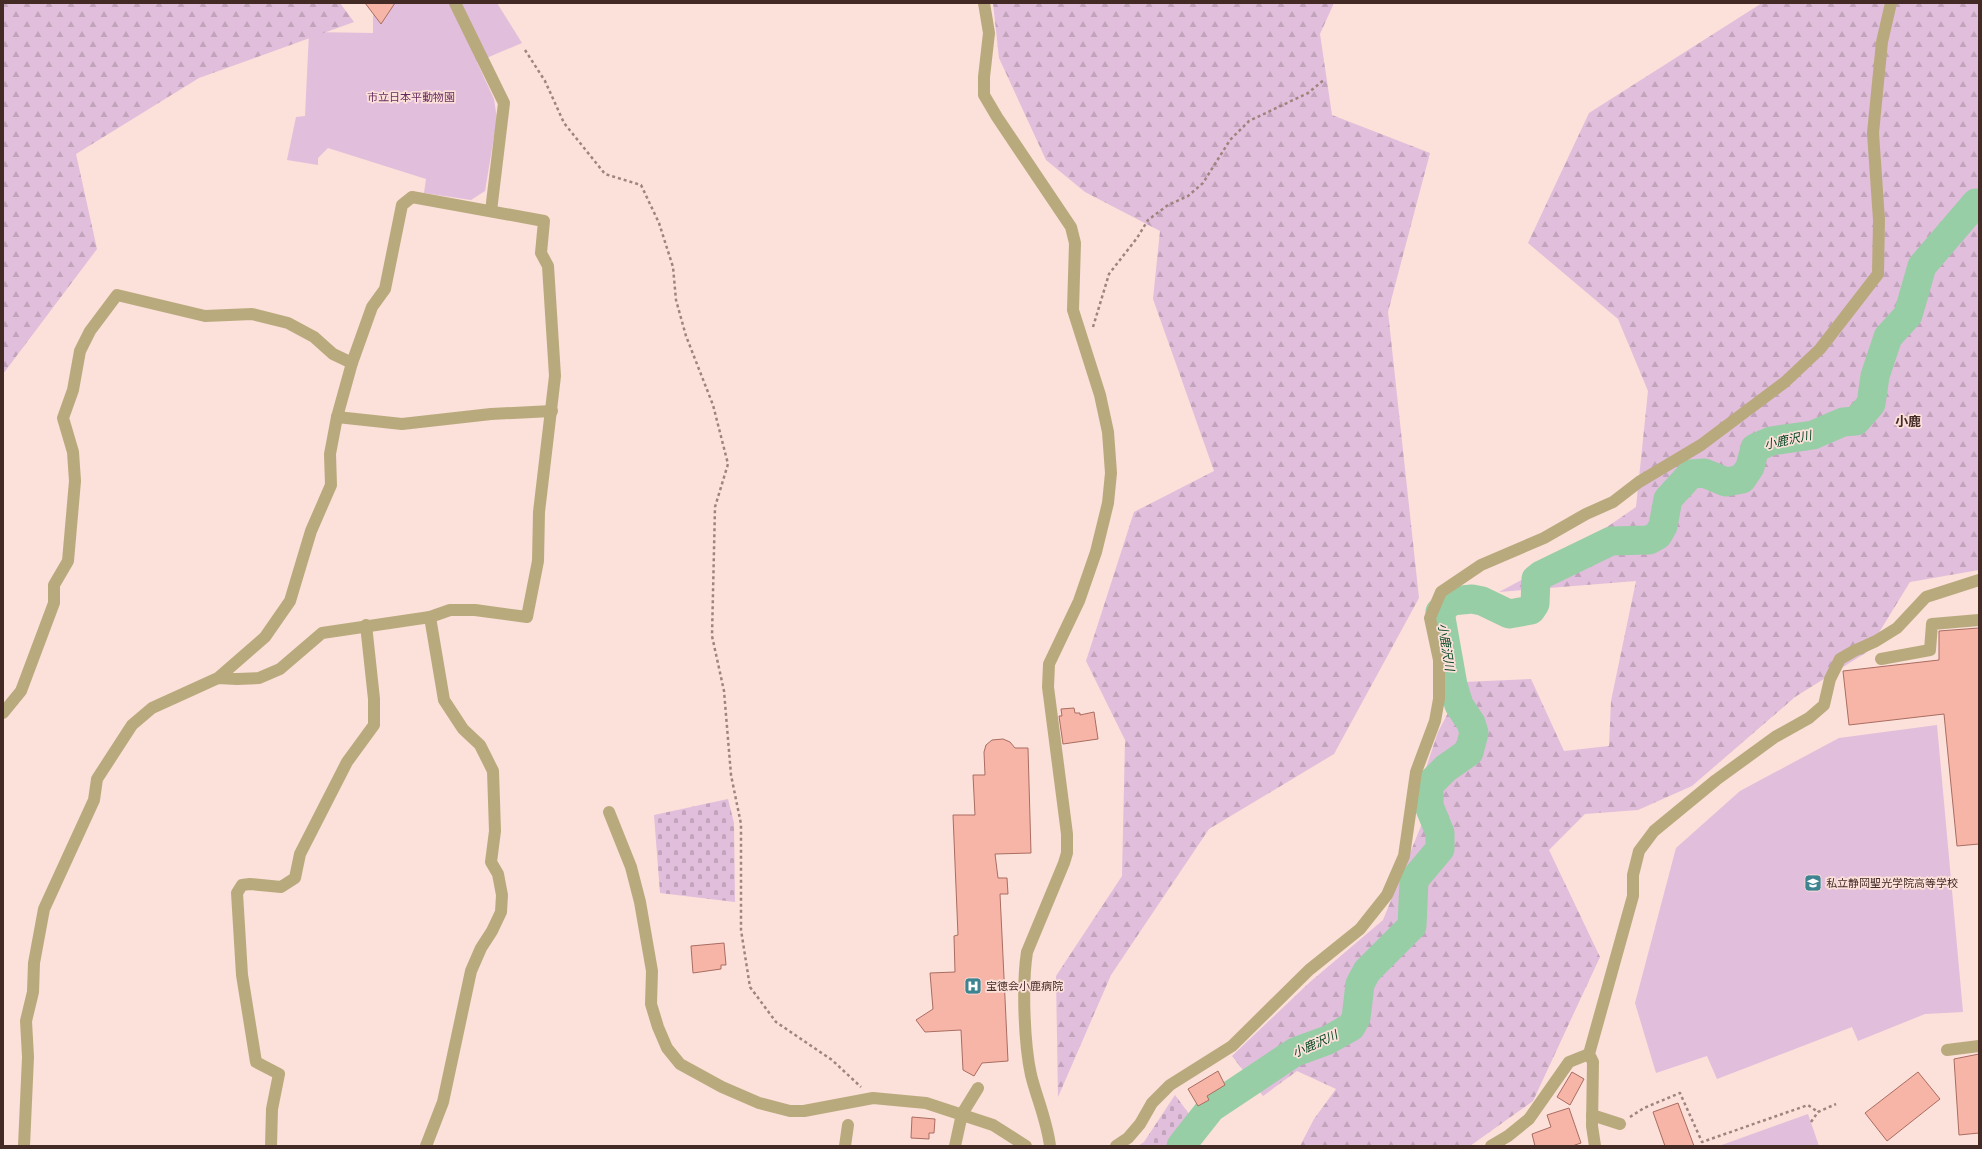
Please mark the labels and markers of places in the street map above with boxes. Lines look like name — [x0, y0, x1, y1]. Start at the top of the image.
school or university icon: 私立静岡聖光学院高等学校 — [1803, 873, 1823, 893]
place label: 私立静岡聖光学院高等学校 — [1826, 876, 1958, 889]
hospital icon: 宝徳会小鹿病院 — [963, 976, 983, 996]
place label: 宝徳会小鹿病院 — [986, 979, 1063, 992]

